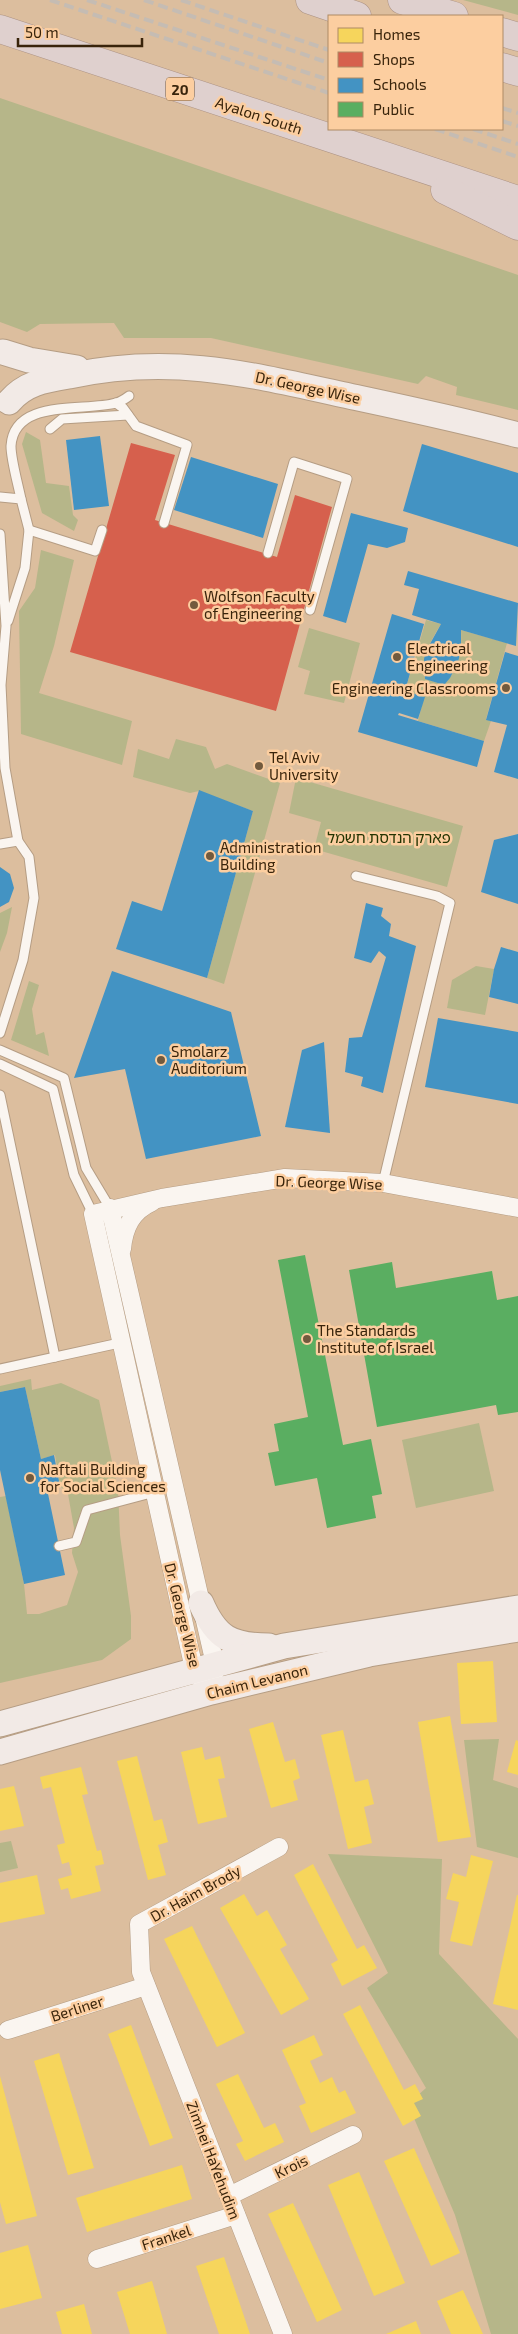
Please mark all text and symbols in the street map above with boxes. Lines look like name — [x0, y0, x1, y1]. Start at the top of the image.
scale bar — [18, 15, 141, 47]
legend — [328, 15, 503, 130]
text: 50 m — [25, 23, 59, 41]
text: Homes — [373, 25, 420, 43]
text: Shops — [373, 50, 415, 68]
text: Schools — [373, 75, 427, 93]
road number: 20 — [166, 78, 194, 100]
street label: Ayalon South — [213, 93, 305, 137]
text: Public — [373, 100, 414, 118]
street label: Dr. George Wise — [254, 367, 362, 407]
place label: Wolfson Faculty of Engineering — [204, 587, 315, 622]
marker: Wolfson Faculty of Engineering — [188, 599, 200, 611]
place label: Electrical Engineering — [407, 639, 488, 674]
marker: Electrical Engineering — [391, 651, 403, 663]
place label: Engineering Classrooms — [332, 679, 496, 697]
marker: Engineering Classrooms — [500, 682, 512, 694]
place label: Tel Aviv University — [269, 748, 338, 783]
marker: Tel Aviv University — [253, 760, 265, 772]
park label: פארק הנדסת חשמל — [327, 828, 451, 846]
place label: Administration Building — [220, 838, 321, 873]
marker: Administration Building — [204, 850, 216, 862]
place label: Smolarz Auditorium — [171, 1042, 247, 1077]
marker: Smolarz Auditorium — [155, 1054, 167, 1066]
street label: Dr. George Wise — [275, 1171, 383, 1193]
place label: The Standards Institute of Israel — [317, 1321, 434, 1356]
marker: The Standards Institute of Israel — [301, 1333, 313, 1345]
place label: Naftali Building for Social Sciences — [40, 1460, 166, 1495]
marker: Naftali Building for Social Sciences — [24, 1472, 36, 1484]
street label: Dr. George Wise — [161, 1561, 205, 1669]
street label: Chaim Levanon — [205, 1660, 309, 1702]
street label: Dr. Haim Brody — [147, 1861, 243, 1925]
street label: Berliner — [48, 1991, 106, 2025]
street label: Zimhei HaYehudim — [183, 2098, 245, 2222]
street label: Krois — [272, 2150, 310, 2182]
street label: Frankel — [139, 2220, 193, 2253]

